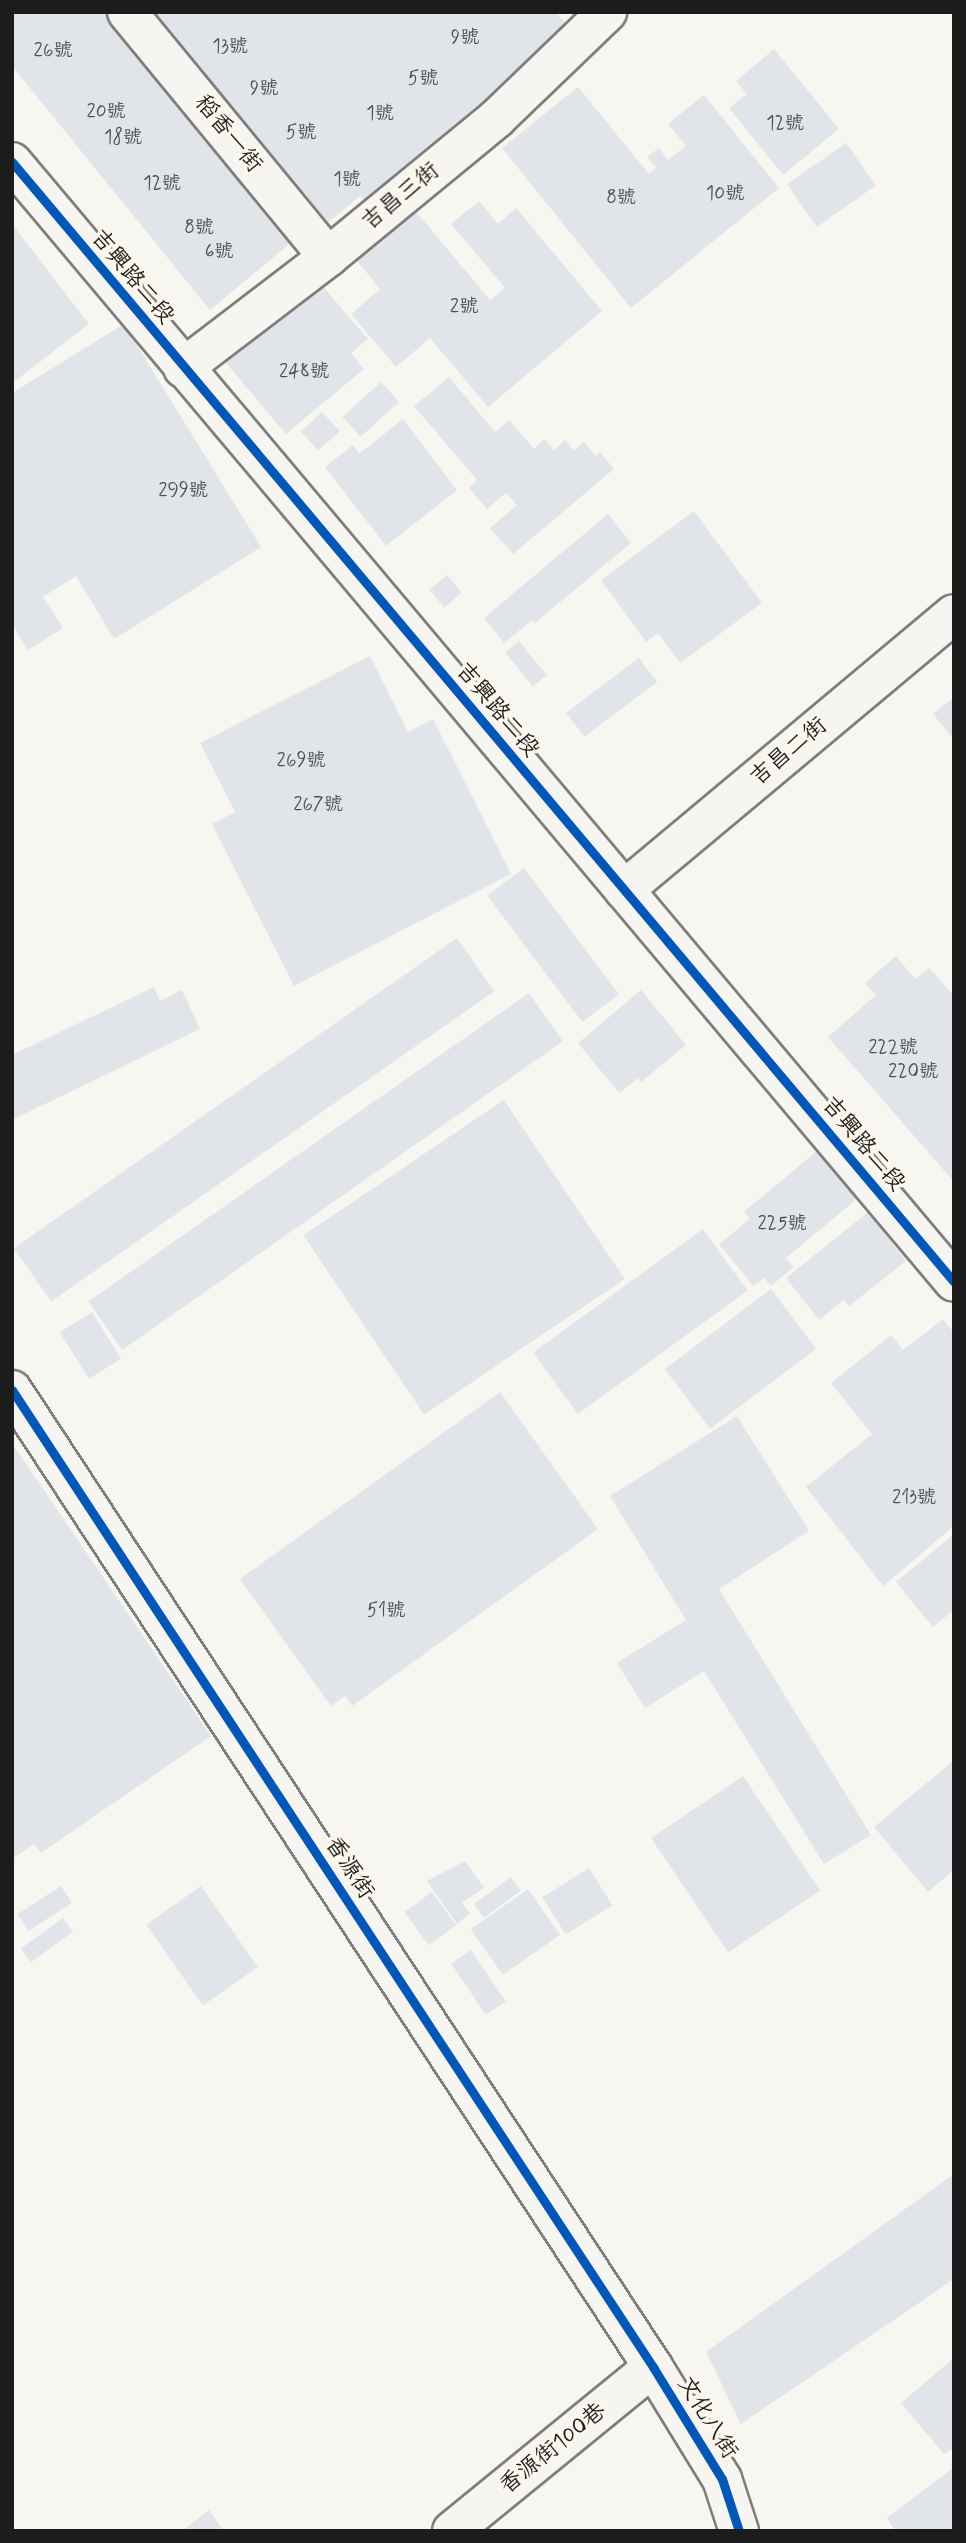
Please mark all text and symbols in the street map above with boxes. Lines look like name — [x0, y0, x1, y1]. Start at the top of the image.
house number: 9號 — [451, 27, 479, 49]
house number: 13號 — [212, 36, 248, 58]
house number: 26號 — [34, 40, 72, 62]
house number: 5號 — [408, 68, 438, 90]
house number: 9號 — [250, 78, 278, 100]
street label: 稻香一街 — [188, 90, 268, 178]
house number: 20號 — [86, 101, 126, 123]
house number: 1號 — [366, 103, 394, 125]
house number: 12號 — [766, 113, 804, 135]
house number: 5號 — [286, 122, 316, 144]
house number: 18號 — [104, 127, 142, 149]
street label: 吉昌三街 — [357, 157, 445, 237]
house number: 1號 — [333, 169, 361, 191]
house number: 12號 — [143, 173, 181, 195]
house number: 10號 — [706, 183, 744, 205]
house number: 8號 — [606, 187, 636, 209]
house number: 8號 — [184, 217, 214, 239]
street label: 吉興路二段 — [84, 224, 180, 330]
house number: 6號 — [205, 241, 233, 263]
house number: 2號 — [450, 296, 478, 318]
house number: 248號 — [279, 361, 329, 383]
house number: 299號 — [158, 480, 208, 502]
street label: 吉興路二段 — [449, 657, 545, 763]
street label: 吉昌二街 — [745, 712, 833, 792]
house number: 269號 — [277, 750, 325, 772]
house number: 267號 — [293, 794, 343, 816]
house number: 222號 — [868, 1037, 918, 1059]
house number: 220號 — [888, 1061, 938, 1083]
street label: 吉興路二段 — [815, 1091, 911, 1197]
house number: 225號 — [758, 1213, 806, 1235]
house number: 213號 — [892, 1487, 936, 1509]
house number: 51號 — [367, 1600, 405, 1622]
street label: 香源街 — [319, 1832, 379, 1904]
street label: 文化八街 — [671, 2372, 743, 2464]
street label: 香源街100巷 — [494, 2398, 612, 2500]

